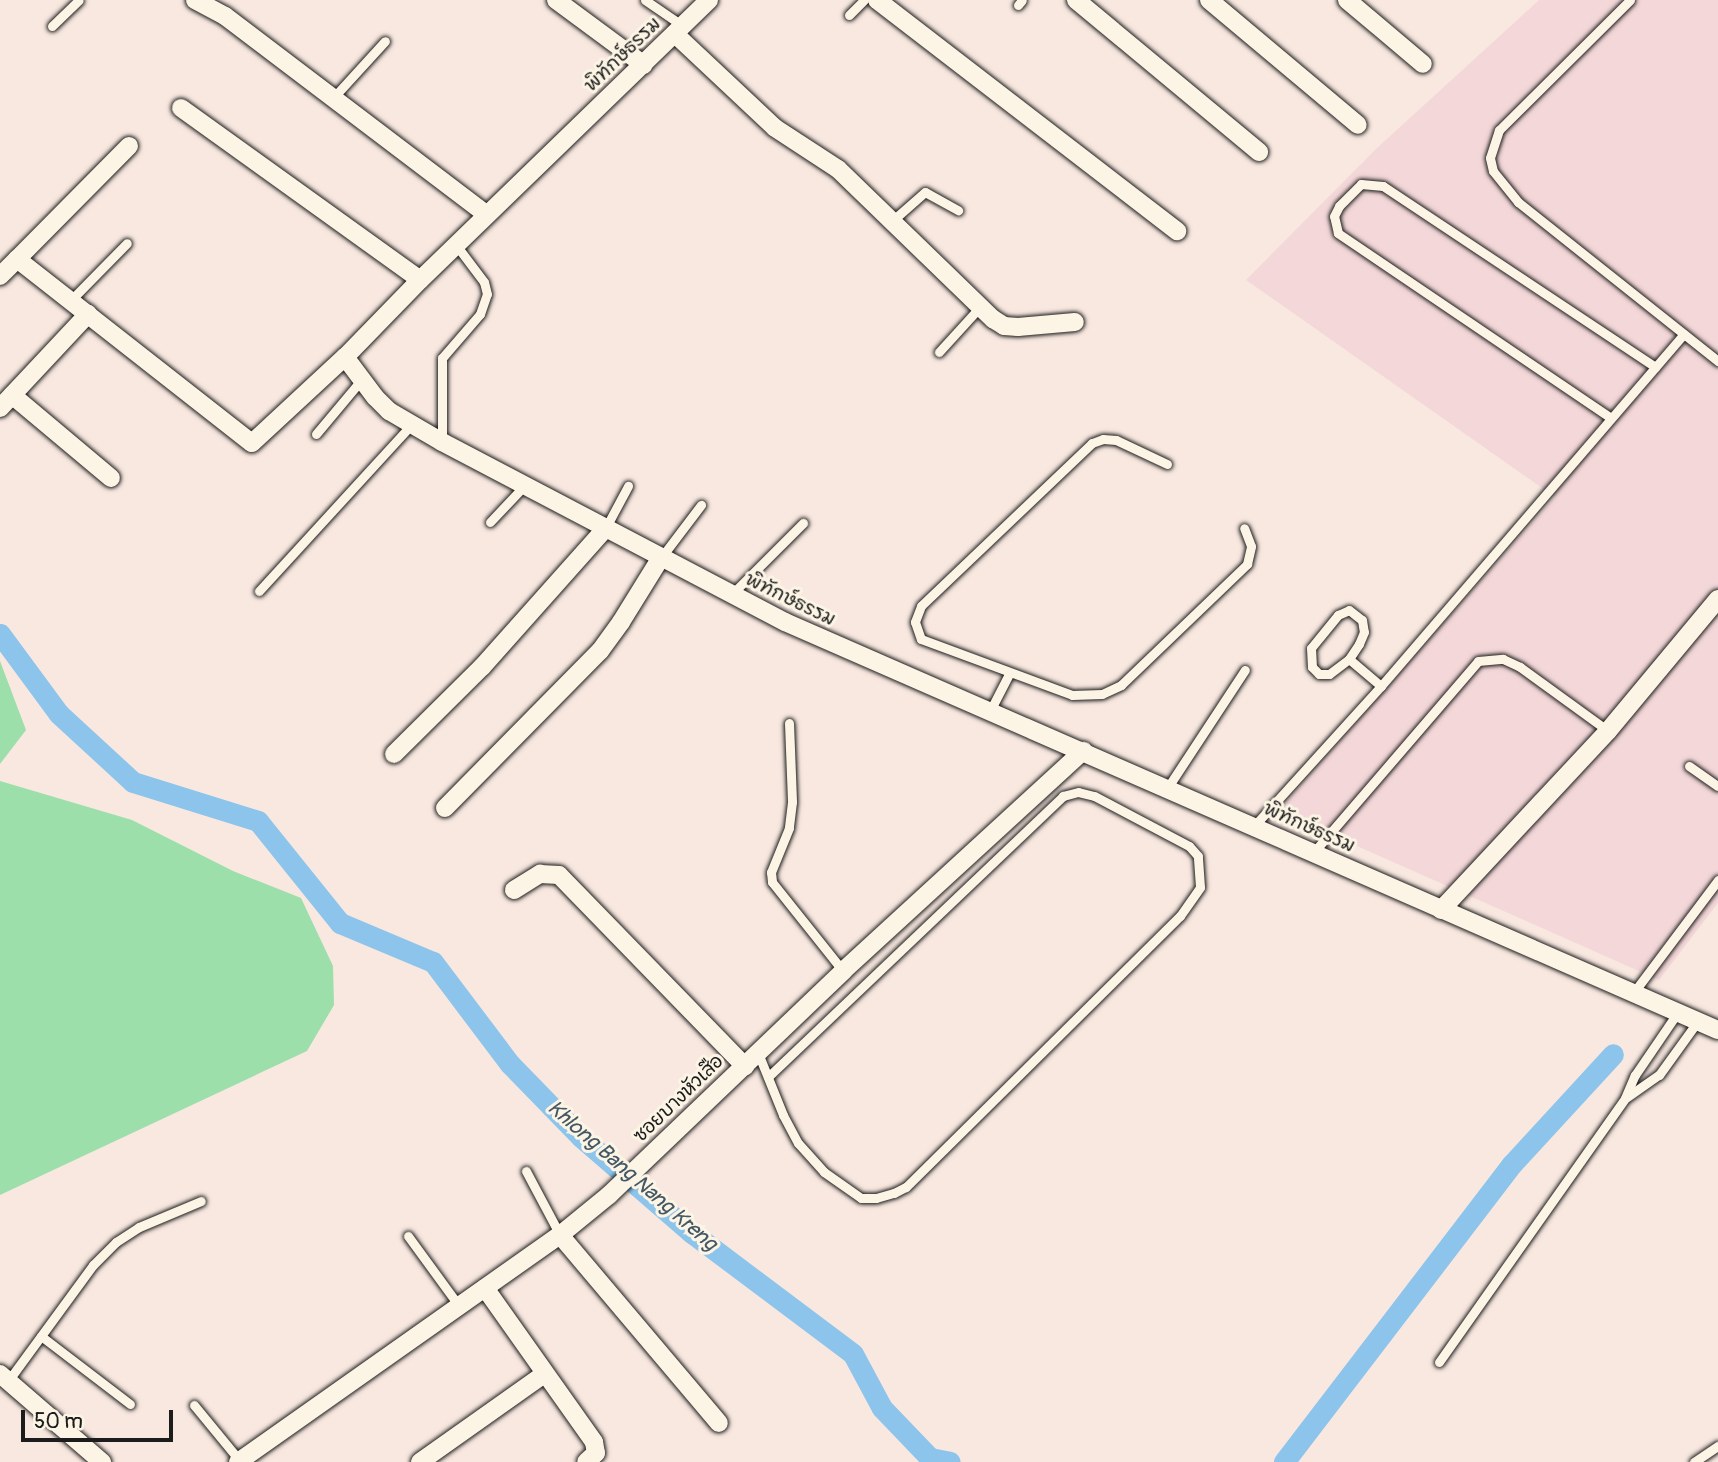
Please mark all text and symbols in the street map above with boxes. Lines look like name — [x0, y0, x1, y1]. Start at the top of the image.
street label: พิทักษ์ธรรม — [580, 13, 666, 97]
street label: พิทักษ์ธรรม — [741, 568, 839, 632]
street label: พิทักษ์ธรรม — [1260, 798, 1358, 858]
street label: ซอยบางหัวเสือ — [629, 1050, 729, 1148]
water label: Khlong Bang Nang Kreng — [542, 1096, 722, 1256]
scale bar — [24, 1396, 177, 1440]
text: 50 m — [34, 1408, 83, 1435]

